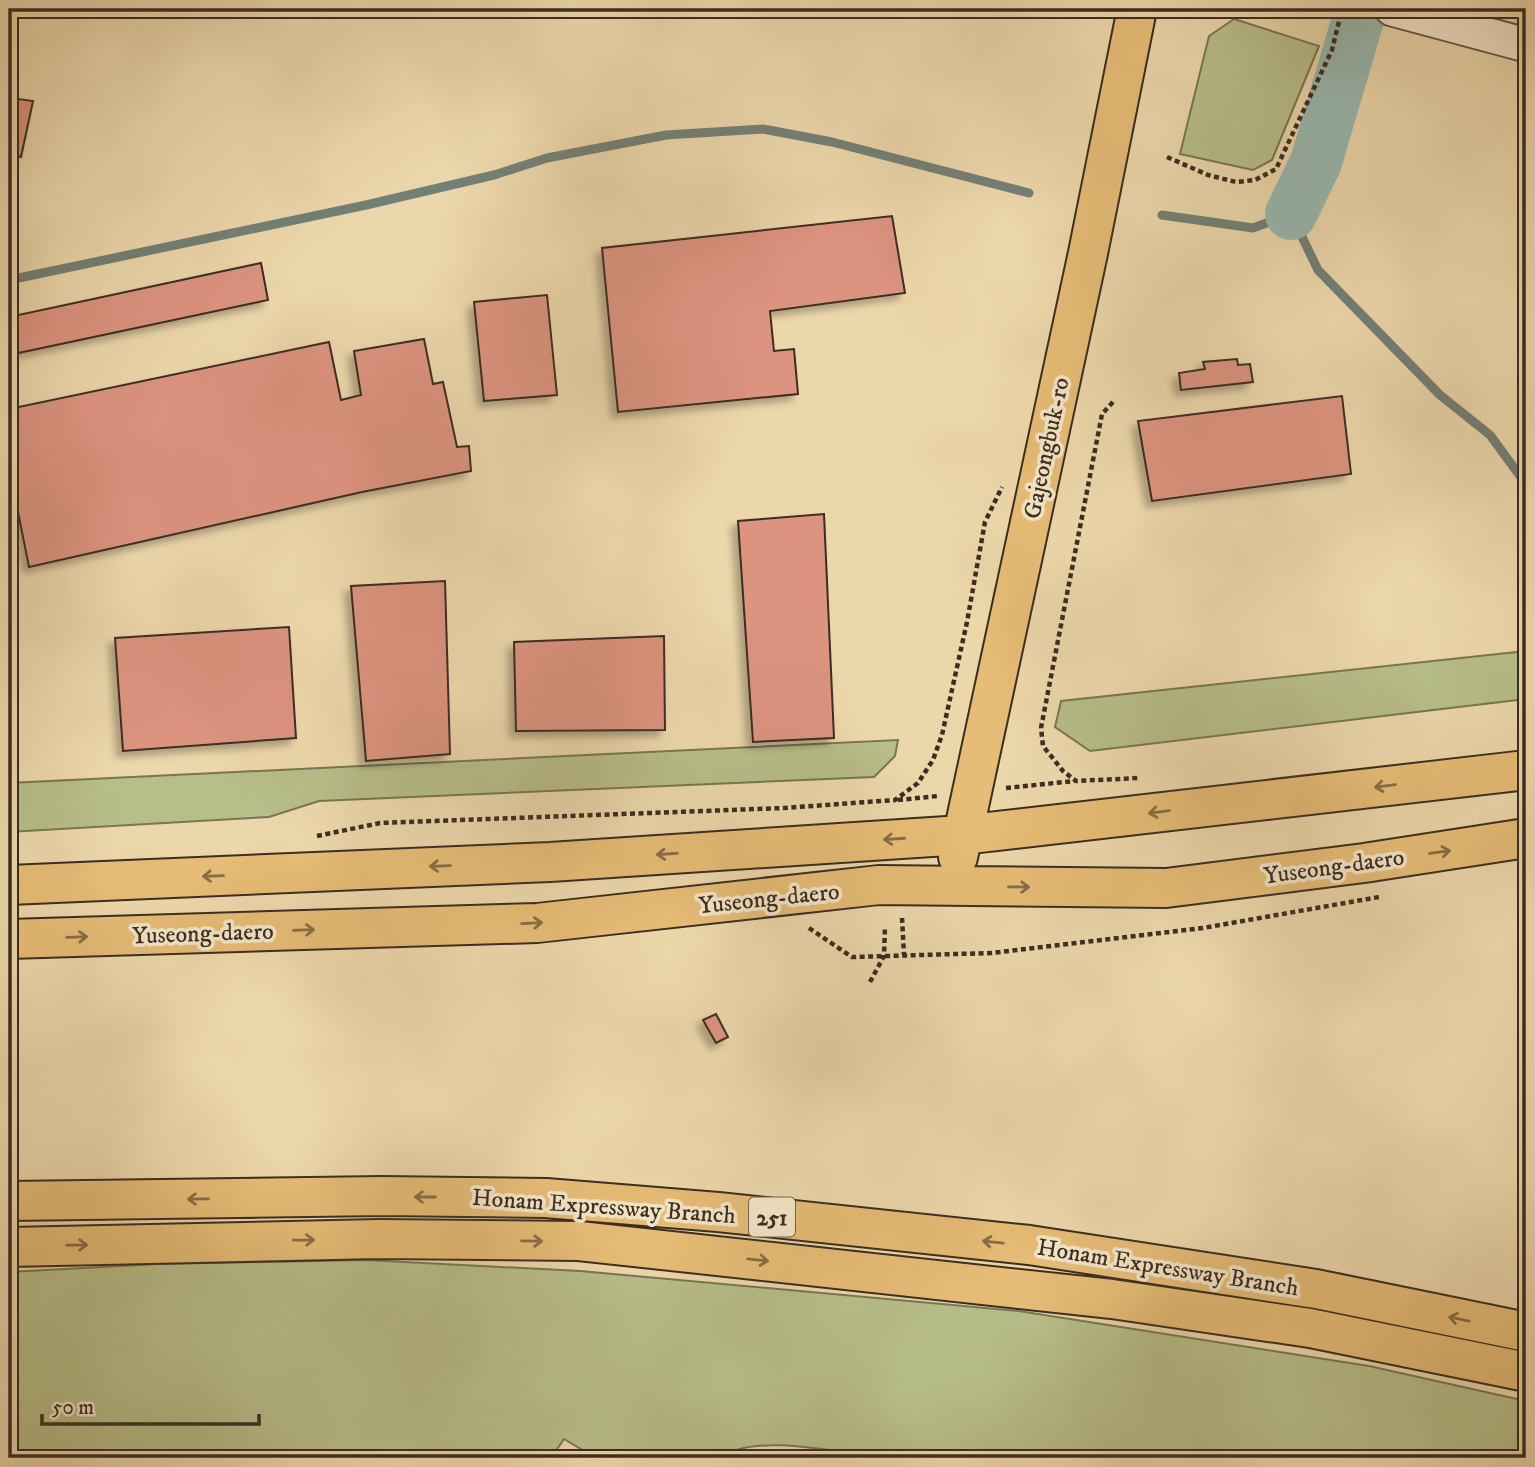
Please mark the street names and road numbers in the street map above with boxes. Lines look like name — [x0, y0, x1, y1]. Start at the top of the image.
street label: Gajeongbuk-ro — [1017, 375, 1077, 522]
street label: Yuseong-daero — [1262, 842, 1406, 892]
street label: Yuseong-daero — [697, 877, 841, 921]
street label: Yuseong-daero — [132, 917, 274, 951]
street label: Honam Expressway Branch — [471, 1183, 737, 1231]
road number: 251 — [749, 1198, 795, 1236]
street label: Honam Expressway Branch — [1035, 1232, 1301, 1304]

